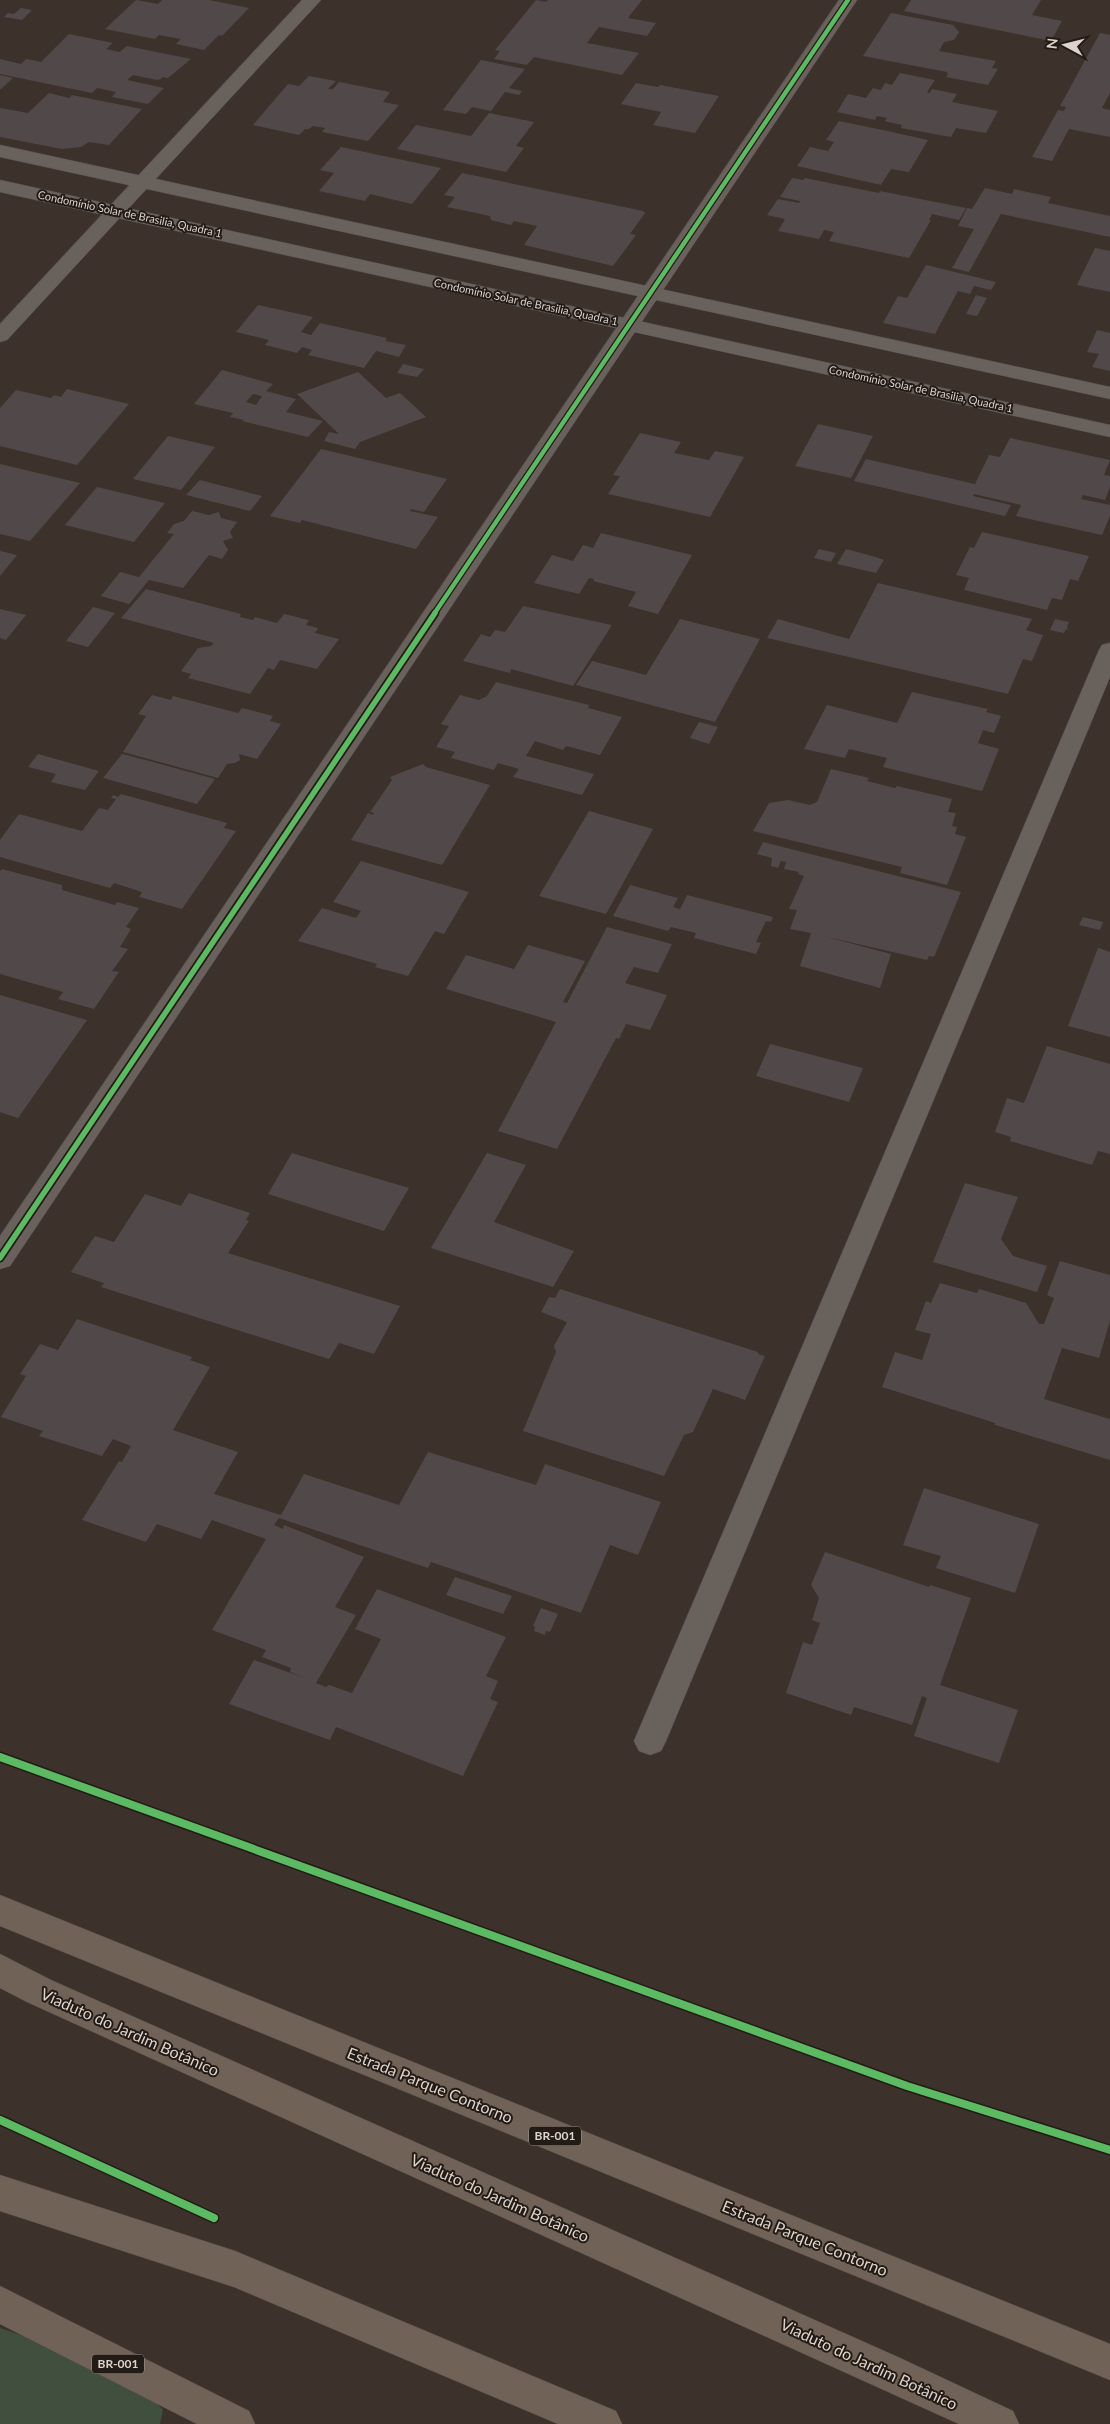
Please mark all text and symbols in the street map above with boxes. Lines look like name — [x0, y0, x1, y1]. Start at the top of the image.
north arrow — [1040, 20, 1090, 70]
text: N — [1043, 37, 1061, 50]
street label: Condomínio Solar de Brasilia, Quadra 1 — [37, 188, 223, 239]
street label: Condomínio Solar de Brasilia, Quadra 1 — [433, 276, 619, 327]
street label: Condomínio Solar de Brasilia, Quadra 1 — [828, 363, 1014, 414]
street label: Viaduto do Jardim Botânico — [38, 1984, 222, 2080]
street label: Estrada Parque Contorno — [345, 2043, 516, 2126]
road number: BR-001 — [529, 2126, 581, 2146]
street label: Viaduto do Jardim Botânico — [408, 2150, 592, 2246]
street label: Estrada Parque Contorno — [720, 2196, 891, 2279]
street label: Viaduto do Jardim Botânico — [778, 2314, 961, 2413]
road number: BR-001 — [92, 2354, 144, 2374]

